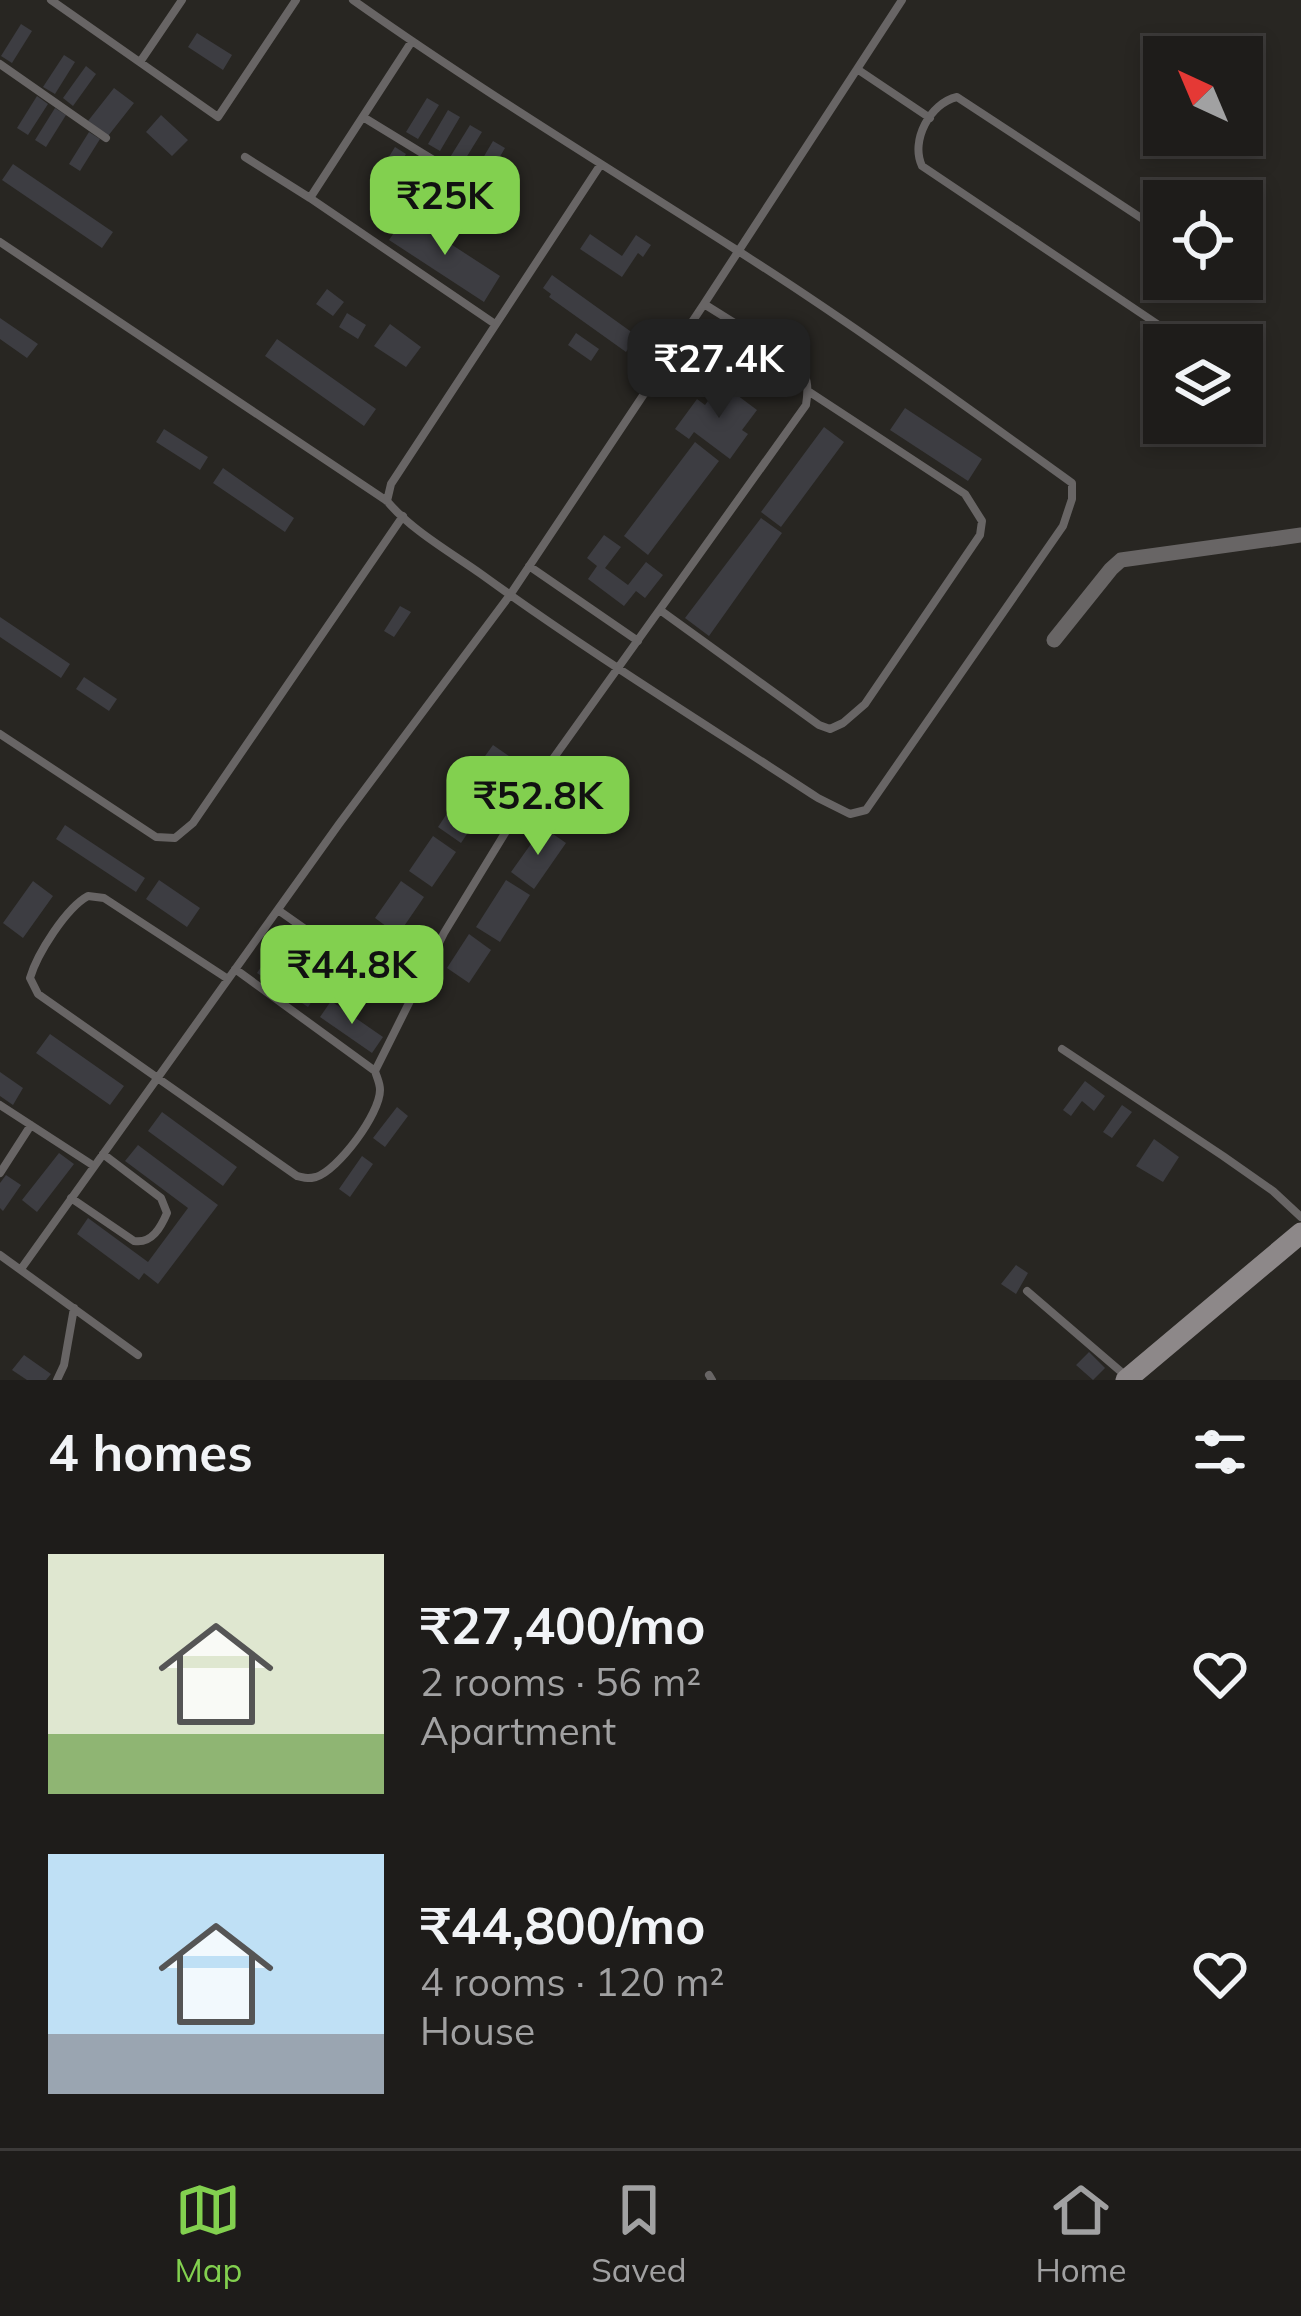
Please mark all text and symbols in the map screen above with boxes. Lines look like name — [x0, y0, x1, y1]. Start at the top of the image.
north arrow — [1143, 36, 1263, 156]
map controls — [1143, 36, 1263, 444]
pin: ₹25K — [374, 156, 516, 258]
text: ₹25K — [397, 170, 493, 219]
button: locate — [1143, 180, 1263, 300]
pin: ₹27.4K — [621, 319, 817, 421]
button: layers — [1143, 324, 1263, 444]
text: ₹27.4K — [654, 333, 784, 382]
pin: ₹52.8K — [440, 756, 636, 858]
text: ₹52.8K — [473, 770, 603, 819]
pin: ₹44.8K — [254, 925, 450, 1027]
text: ₹44.8K — [287, 939, 417, 988]
icon: filters — [1187, 1419, 1253, 1485]
text: 4 homes — [48, 1420, 253, 1484]
text: ₹27,400/mo — [420, 1593, 705, 1657]
icon: home — [144, 1602, 288, 1746]
icon: heart — [1187, 1641, 1253, 1707]
text: 2 rooms · 56 m² — [420, 1657, 701, 1706]
text: Apartment — [420, 1706, 616, 1755]
text: ₹44,800/mo — [420, 1893, 705, 1957]
icon: home — [144, 1902, 288, 2046]
icon: heart — [1187, 1941, 1253, 2007]
text: 4 rooms · 120 m² — [420, 1957, 724, 2006]
text: House — [420, 2006, 535, 2055]
tab: Map — [174, 2177, 242, 2290]
tab: Saved — [591, 2177, 687, 2290]
tab: Home — [1035, 2177, 1127, 2290]

